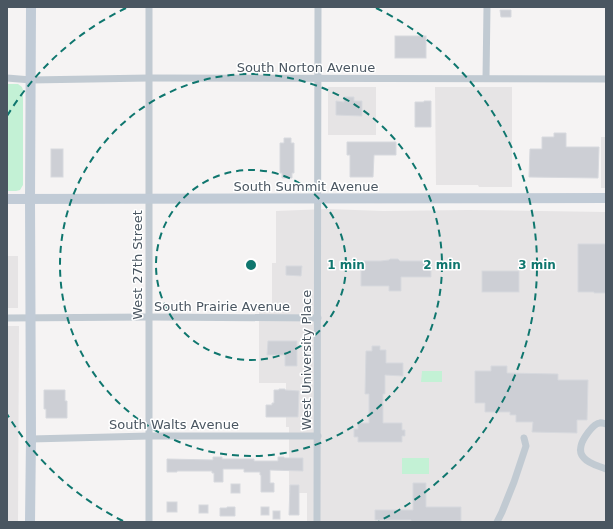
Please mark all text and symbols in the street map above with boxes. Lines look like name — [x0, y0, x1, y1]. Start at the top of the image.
street label: South Norton Avenue — [237, 60, 375, 75]
street label: South Summit Avenue — [234, 179, 378, 194]
street label: West 27th Street — [130, 210, 145, 320]
centre of rings — [244, 258, 258, 272]
text: 1 min — [327, 258, 365, 272]
text: 2 min — [423, 258, 461, 272]
text: 3 min — [518, 258, 556, 272]
street label: West University Place — [299, 290, 314, 430]
street label: South Prairie Avenue — [154, 299, 290, 314]
street label: South Walts Avenue — [109, 417, 239, 432]

